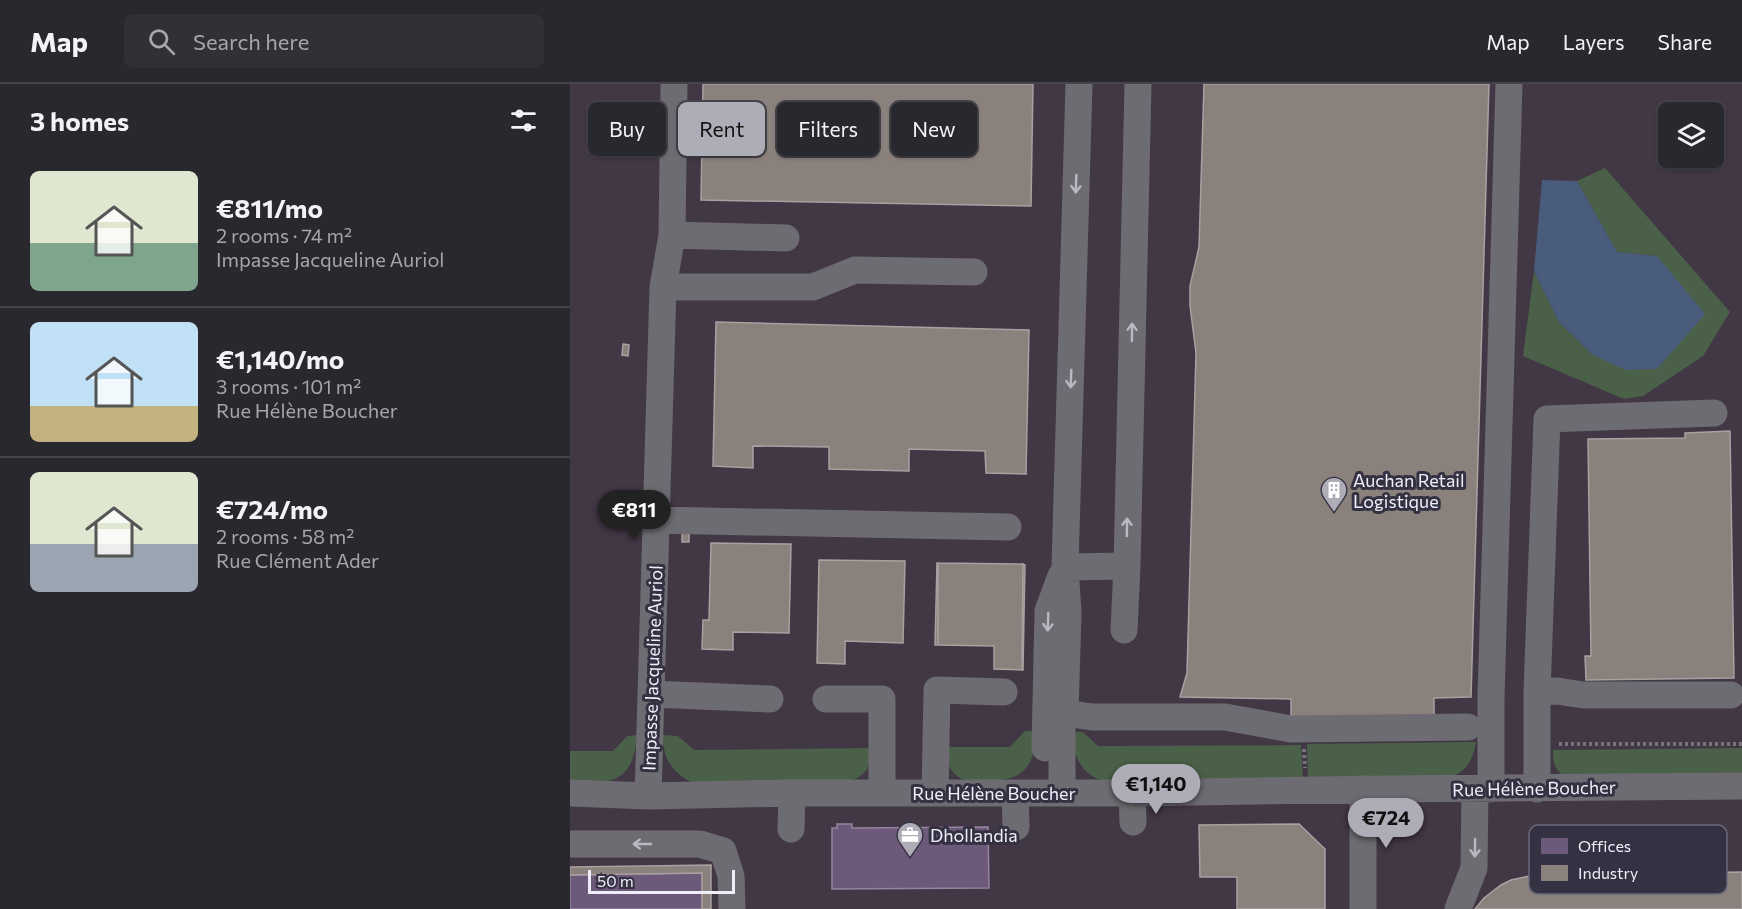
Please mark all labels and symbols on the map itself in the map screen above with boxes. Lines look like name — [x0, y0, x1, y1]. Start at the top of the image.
one-way arrow — [1071, 174, 1082, 194]
one-way arrow — [1127, 322, 1138, 342]
one-way arrow — [1065, 369, 1076, 389]
place label: Auchan Retail Logistique — [1353, 469, 1465, 512]
building icon: Auchan Retail Logistique — [1319, 475, 1349, 513]
pin: €811 — [598, 490, 670, 541]
one-way arrow — [1122, 517, 1133, 537]
street label: Impasse Jacqueline Auriol — [637, 565, 667, 771]
one-way arrow — [1042, 612, 1054, 632]
pin: €1,140 — [1107, 764, 1205, 815]
street label: Rue Hélène Boucher — [1452, 776, 1616, 800]
street label: Rue Hélène Boucher — [912, 782, 1076, 804]
pin: €724 — [1350, 798, 1422, 849]
office icon: Dhollandia — [895, 820, 925, 858]
place label: Dhollandia — [930, 824, 1018, 846]
legend — [1529, 825, 1727, 894]
text: Offices — [1578, 836, 1631, 855]
one-way arrow — [1469, 837, 1480, 857]
one-way arrow — [632, 838, 652, 850]
text: Industry — [1578, 863, 1638, 882]
scale bar — [588, 867, 735, 894]

